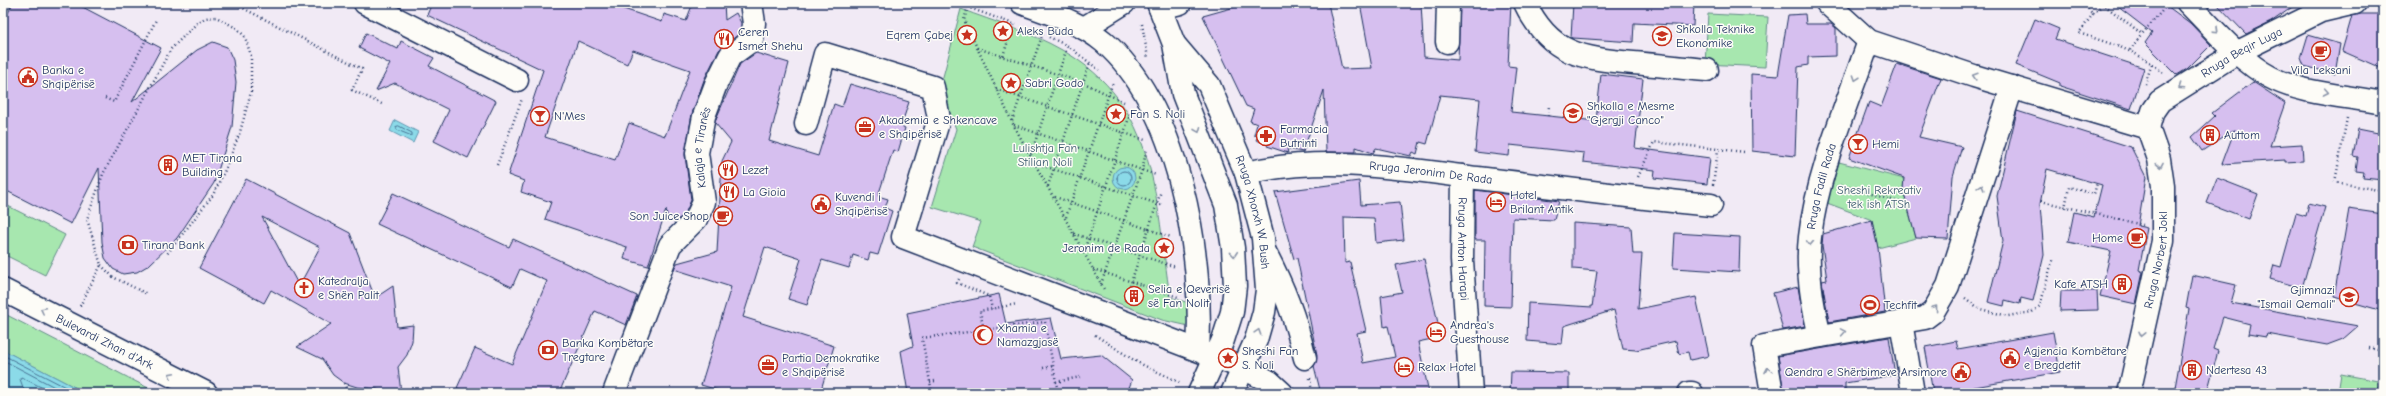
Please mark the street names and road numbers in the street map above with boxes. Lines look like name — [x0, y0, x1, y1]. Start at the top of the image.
street label: Rruga Beqir Luga — [2198, 24, 2284, 80]
street label: Kalaja e Tiranës — [690, 105, 714, 189]
street label: Rruga Fadil Rada — [1804, 141, 1839, 231]
street label: Rruga Xhorxh W. Bush — [1232, 153, 1272, 270]
street label: Rruga Jeronim De Rada — [1369, 159, 1493, 187]
street label: Rruga Anton Harapi — [1455, 197, 1472, 301]
street label: Rruga Norbert Jokl — [2141, 211, 2170, 310]
street label: Bulevardi Zhan d'Ark — [54, 311, 156, 372]

